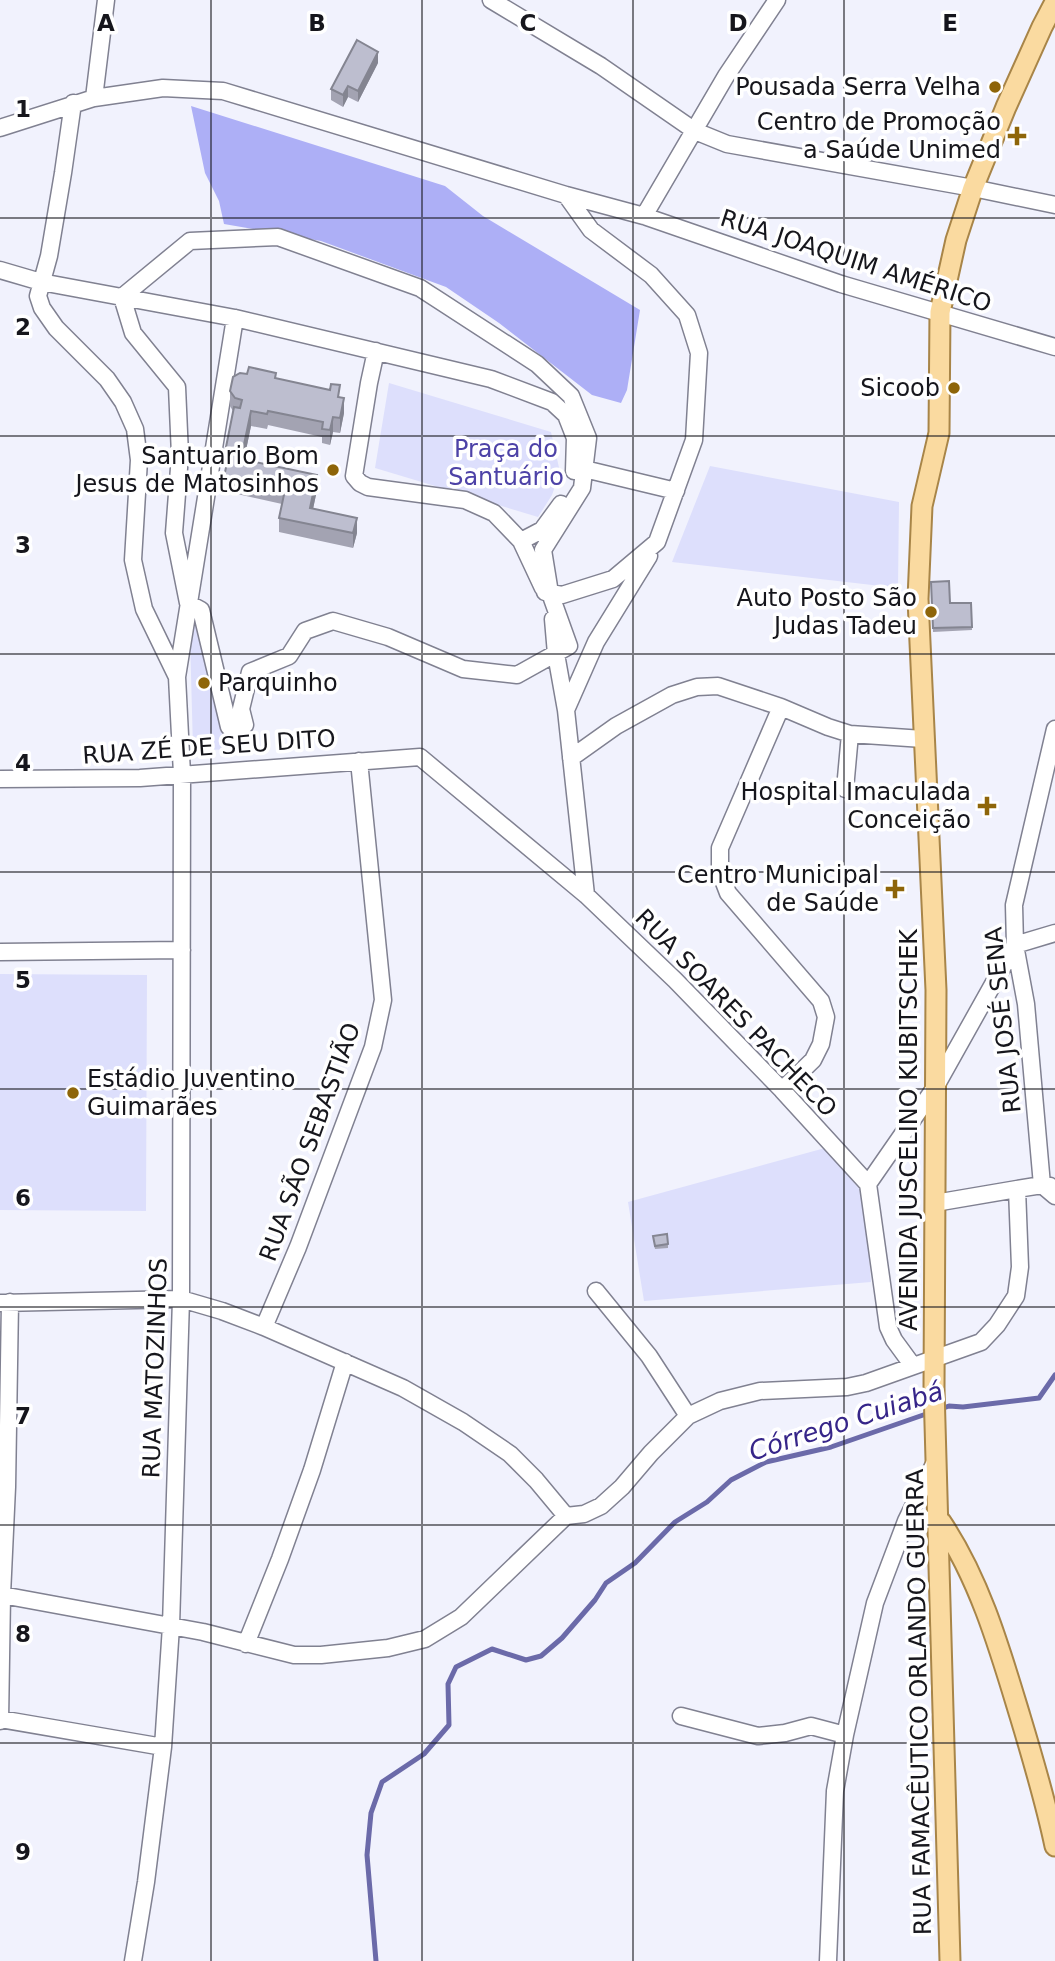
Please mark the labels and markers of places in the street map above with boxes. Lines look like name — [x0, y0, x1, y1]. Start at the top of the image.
place label: Pousada Serra Velha — [735, 73, 981, 101]
marker: Pousada Serra Velha — [987, 79, 1003, 95]
place label: Centro de Promoção a Saúde Unimed — [757, 108, 1001, 164]
marker: Centro de Promoção a Saúde Unimed — [1007, 126, 1027, 146]
place label: Sicoob — [860, 374, 940, 402]
marker: Sicoob — [946, 380, 962, 396]
place label: Santuario Bom Jesus de Matosinhos — [73, 442, 319, 498]
marker: Santuario Bom Jesus de Matosinhos — [325, 462, 341, 478]
place label: Auto Posto São Judas Tadeu — [736, 584, 917, 640]
marker: Auto Posto São Judas Tadeu — [923, 604, 939, 620]
place label: Parquinho — [218, 669, 338, 697]
marker: Parquinho — [196, 675, 212, 691]
place label: Hospital Imaculada Conceição — [741, 778, 971, 834]
marker: Hospital Imaculada Conceição — [977, 796, 997, 816]
place label: Centro Municipal de Saúde — [677, 861, 879, 917]
marker: Centro Municipal de Saúde — [885, 879, 905, 899]
place label: Estádio Juventino Guimarães — [87, 1065, 295, 1121]
marker: Estádio Juventino Guimarães — [65, 1085, 81, 1101]

